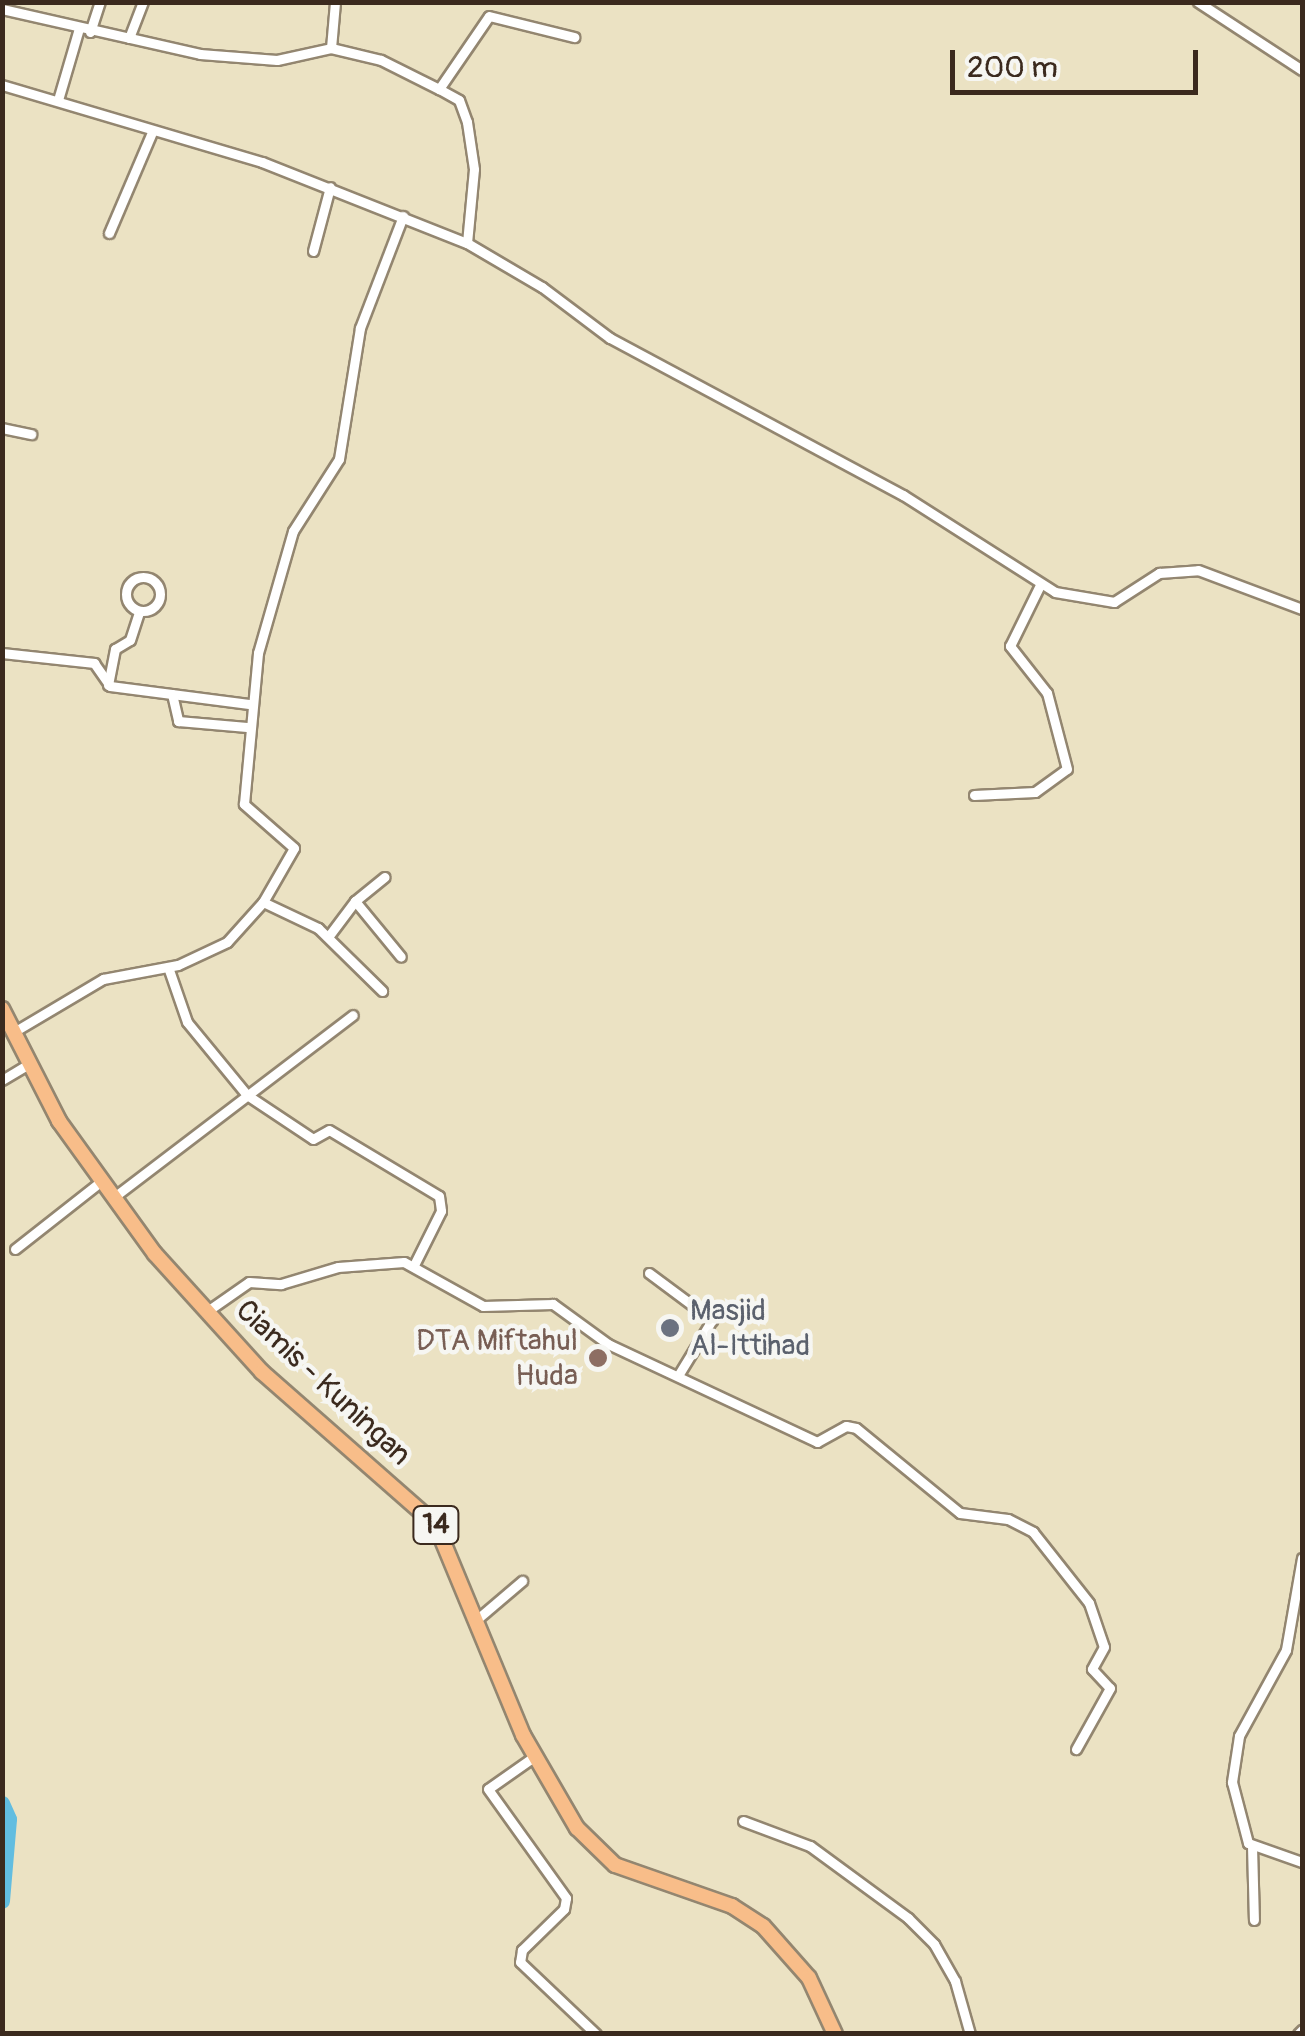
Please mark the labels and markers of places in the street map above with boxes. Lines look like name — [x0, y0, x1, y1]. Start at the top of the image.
place label: Masjid Al-Ittihad — [690, 1293, 810, 1364]
marker: Masjid Al-Ittihad — [659, 1317, 681, 1339]
place label: DTA Miftahul Huda — [416, 1323, 578, 1394]
marker: DTA Miftahul Huda — [587, 1347, 609, 1369]

